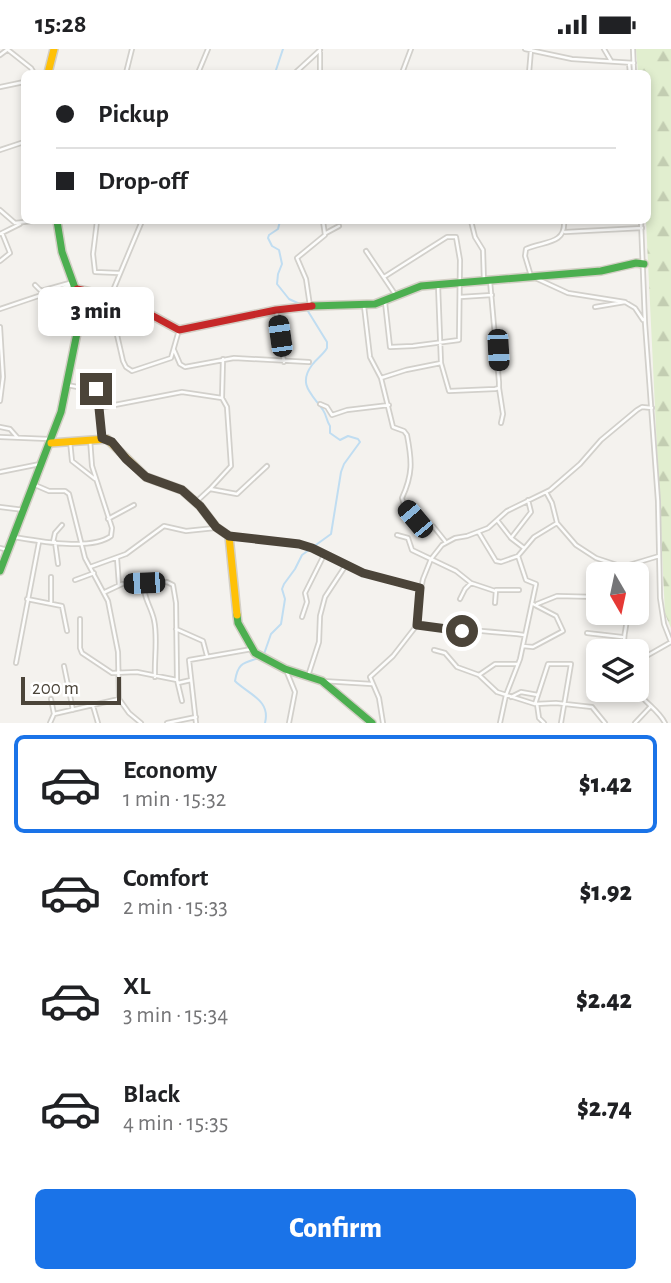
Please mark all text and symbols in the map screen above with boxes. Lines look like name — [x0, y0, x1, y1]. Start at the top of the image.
text: 15:28 — [35, 11, 87, 37]
text: Pickup — [98, 101, 169, 127]
text: Drop-off — [98, 168, 187, 194]
callout: 3 min — [38, 287, 154, 337]
text: 3 min — [71, 300, 121, 323]
car — [267, 314, 294, 358]
car — [487, 328, 510, 372]
route end — [80, 373, 112, 405]
car — [394, 496, 437, 542]
north arrow — [586, 562, 649, 625]
map controls — [586, 562, 649, 702]
car — [123, 572, 166, 594]
route start — [446, 615, 478, 647]
button: layers — [586, 639, 649, 702]
scale bar — [21, 674, 121, 706]
text: 200 m — [32, 679, 79, 698]
icon: car — [39, 753, 102, 816]
text: Economy — [123, 757, 217, 783]
text: $1.42 — [579, 771, 632, 797]
text: 1 min · 15:32 — [123, 788, 226, 811]
icon: car — [39, 861, 102, 924]
text: Comfort — [123, 865, 208, 891]
text: $1.92 — [579, 879, 632, 905]
text: 2 min · 15:33 — [123, 896, 228, 919]
icon: car — [39, 969, 102, 1032]
text: XL — [123, 973, 150, 999]
text: $2.42 — [576, 987, 632, 1013]
text: 3 min · 15:34 — [123, 1004, 228, 1027]
icon: car — [39, 1077, 102, 1140]
text: Black — [123, 1081, 180, 1107]
text: $2.74 — [577, 1095, 632, 1121]
text: 4 min · 15:35 — [123, 1112, 228, 1135]
button: Confirm — [35, 1189, 636, 1269]

